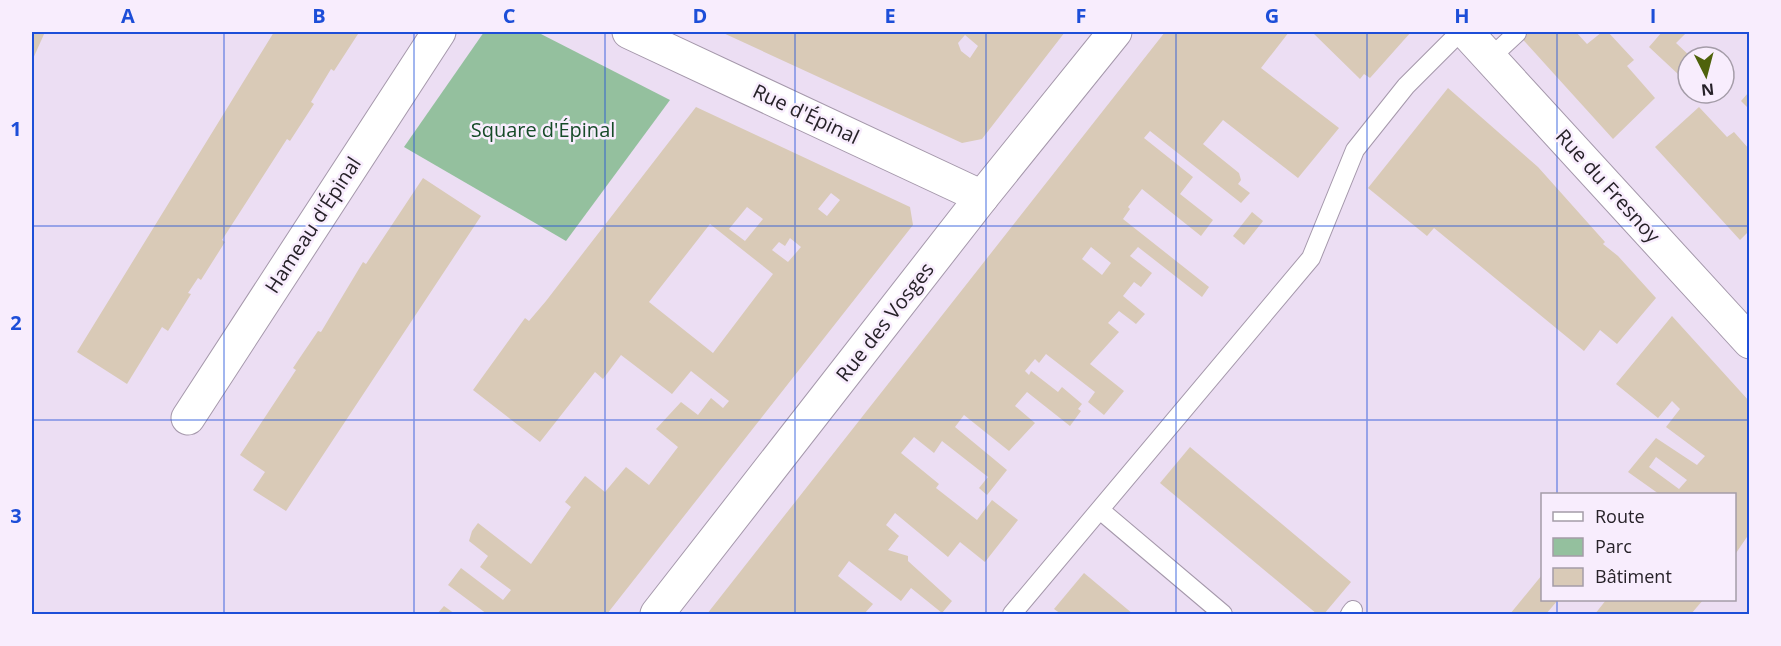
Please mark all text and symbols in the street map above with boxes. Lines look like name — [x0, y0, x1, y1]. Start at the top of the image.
text: A — [121, 2, 135, 29]
text: B — [312, 2, 326, 29]
text: C — [503, 2, 516, 29]
text: D — [693, 2, 707, 29]
text: E — [884, 2, 896, 29]
text: F — [1076, 2, 1086, 29]
text: G — [1265, 2, 1279, 29]
text: H — [1454, 2, 1470, 29]
text: I — [1650, 2, 1656, 29]
north arrow — [1676, 45, 1736, 105]
street label: Rue d'Épinal — [749, 77, 864, 150]
text: N — [1700, 78, 1715, 102]
text: 1 — [10, 115, 22, 142]
park label: Square d'Épinal — [471, 116, 615, 143]
street label: Rue du Fresnoy — [1550, 123, 1667, 249]
street label: Hameau d'Épinal — [258, 151, 367, 298]
street label: Rue des Vosges — [830, 257, 940, 387]
text: 2 — [10, 309, 22, 336]
legend — [1541, 493, 1736, 601]
text: 3 — [10, 502, 22, 529]
text: Route — [1595, 504, 1645, 528]
text: Parc — [1595, 534, 1632, 558]
text: Bâtiment — [1595, 564, 1672, 588]

